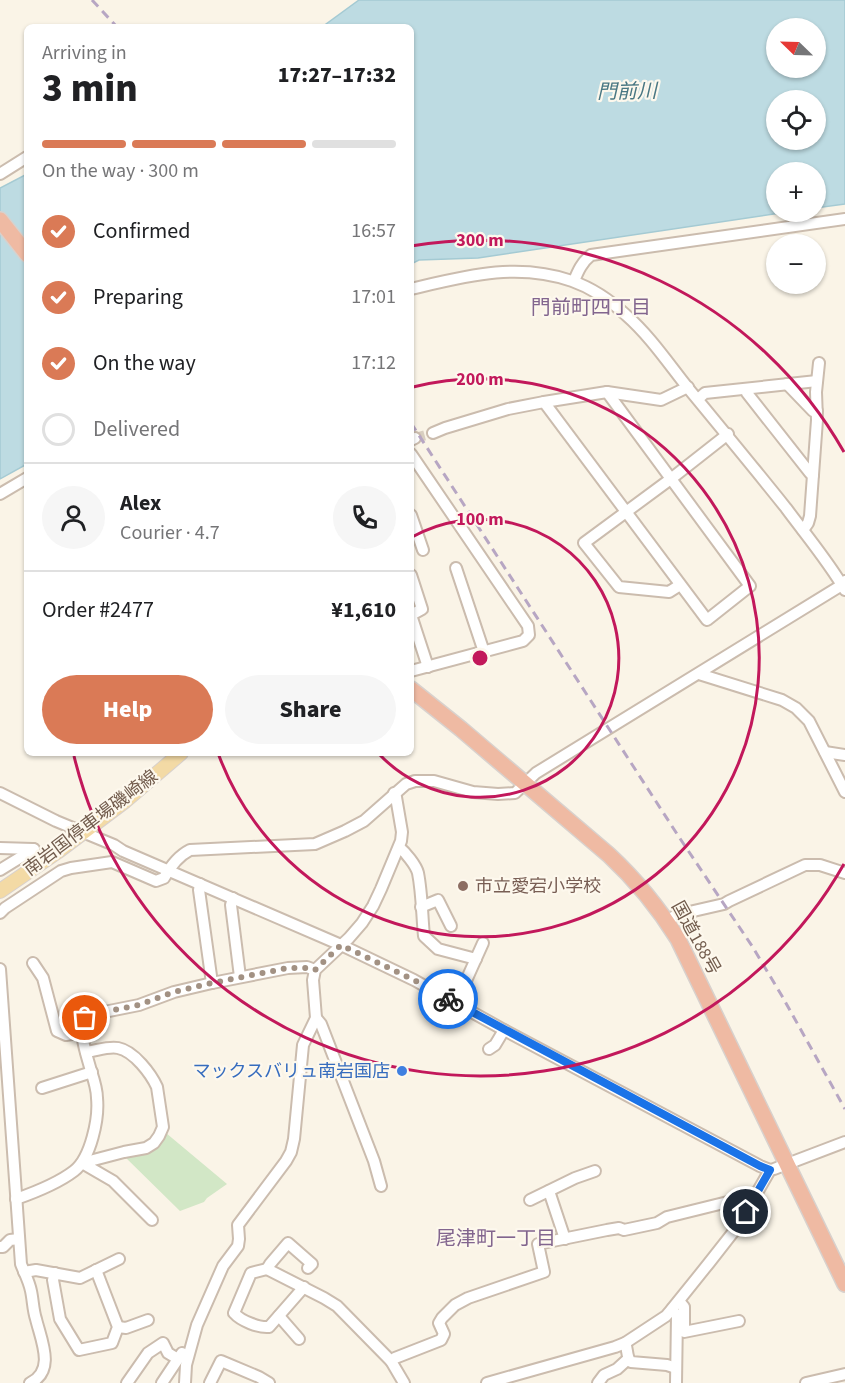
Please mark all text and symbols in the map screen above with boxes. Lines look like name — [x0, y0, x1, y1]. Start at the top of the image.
north arrow — [766, 18, 826, 78]
map controls — [766, 18, 826, 294]
text: Arriving in — [42, 39, 127, 67]
text: 17:27–17:32 — [278, 59, 396, 91]
text: 3 min — [42, 61, 138, 117]
water label: 門前川 — [597, 77, 659, 107]
button: locate — [766, 90, 826, 150]
text: On the way · 300 m — [42, 157, 199, 185]
button: + — [766, 162, 826, 222]
icon: check — [42, 215, 75, 248]
text: Confirmed — [93, 215, 190, 247]
text: 16:57 — [351, 217, 396, 245]
text: 300 m — [456, 228, 504, 253]
button: − — [766, 234, 826, 294]
icon: check — [42, 281, 75, 314]
text: Preparing — [93, 281, 183, 313]
text: 17:01 — [351, 283, 396, 311]
district label: 門前町四丁目 — [531, 294, 651, 322]
icon: check — [42, 347, 75, 380]
text: On the way — [93, 347, 196, 379]
text: 17:12 — [351, 349, 396, 377]
text: 200 m — [456, 367, 504, 392]
text: Delivered — [93, 413, 180, 445]
button: person — [42, 486, 105, 549]
button: phone — [333, 486, 396, 549]
text: Alex — [120, 487, 161, 519]
text: 100 m — [456, 507, 504, 532]
text: Courier · 4.7 — [120, 519, 220, 547]
text: Order #2477 — [42, 594, 154, 626]
text: ¥1,610 — [331, 594, 396, 626]
centre of rings — [470, 648, 490, 668]
button: Help — [42, 675, 213, 744]
button: Share — [225, 675, 396, 744]
street label: 南岩国停車場磯崎線 — [19, 764, 163, 882]
place label: 市立愛宕小学校 — [475, 874, 601, 899]
marker: 市立愛宕小学校 — [456, 879, 470, 893]
street label: 国道188号 — [665, 897, 727, 979]
courier — [418, 969, 478, 1029]
icon: bike — [432, 983, 465, 1016]
pin — [59, 992, 110, 1043]
icon: bag — [68, 1001, 101, 1034]
place label: マックスバリュ南岩国店 — [193, 1059, 390, 1084]
marker: マックスバリュ南岩国店 — [395, 1064, 409, 1078]
pin — [720, 1186, 771, 1237]
icon: home — [729, 1195, 762, 1228]
district label: 尾津町一丁目 — [436, 1225, 556, 1253]

